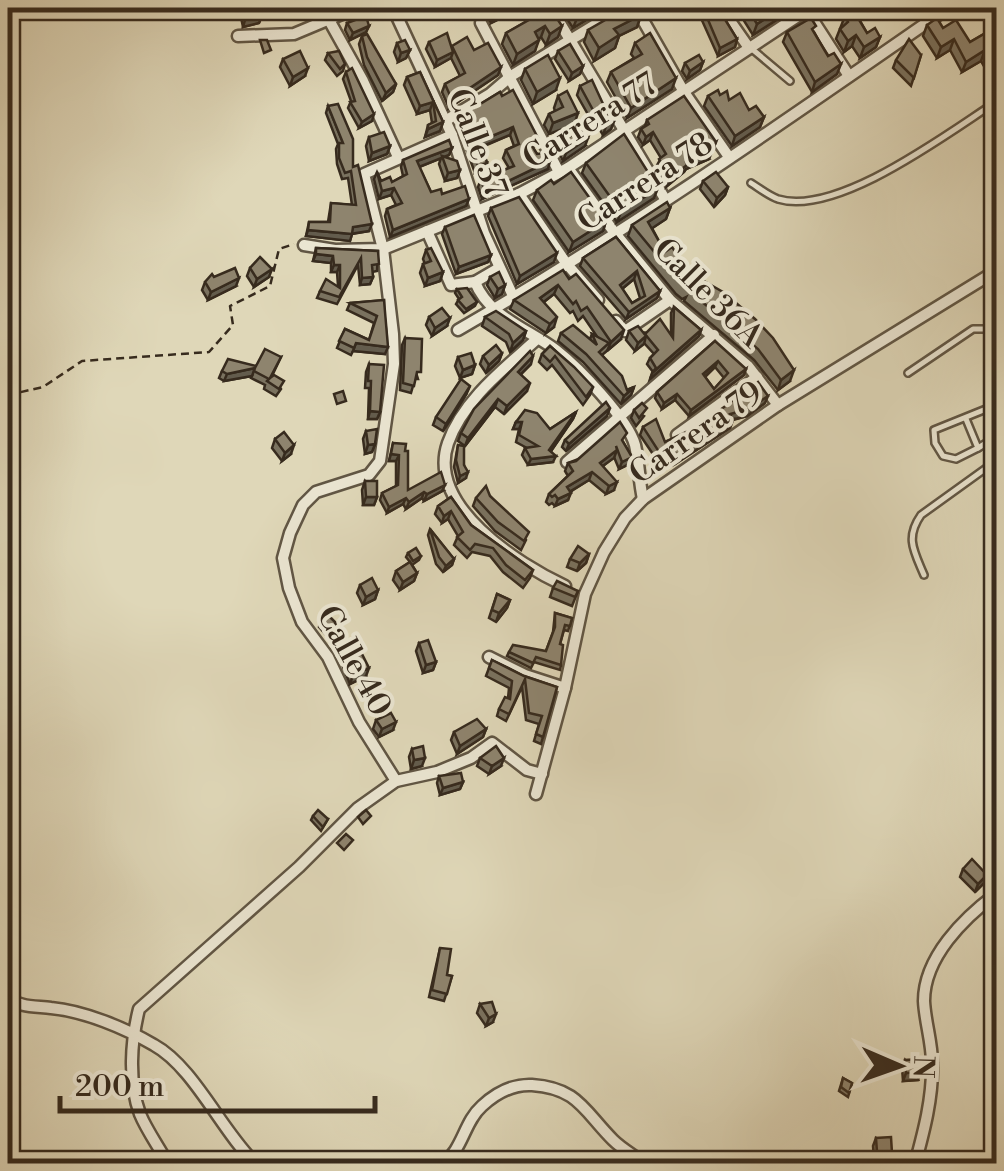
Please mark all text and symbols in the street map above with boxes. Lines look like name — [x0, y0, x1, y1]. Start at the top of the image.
street label: Carrera 77 — [515, 64, 665, 178]
street label: Calle 37 — [438, 83, 516, 203]
street label: Carrera 78 — [570, 123, 720, 241]
street label: Calle 36A — [645, 230, 772, 357]
street label: Carrera 79 — [622, 372, 770, 494]
street label: Calle 40 — [307, 599, 401, 723]
north arrow — [849, 1016, 949, 1116]
scale bar — [60, 1051, 375, 1113]
text: N — [905, 1055, 940, 1079]
text: 200 m — [75, 1068, 164, 1106]

